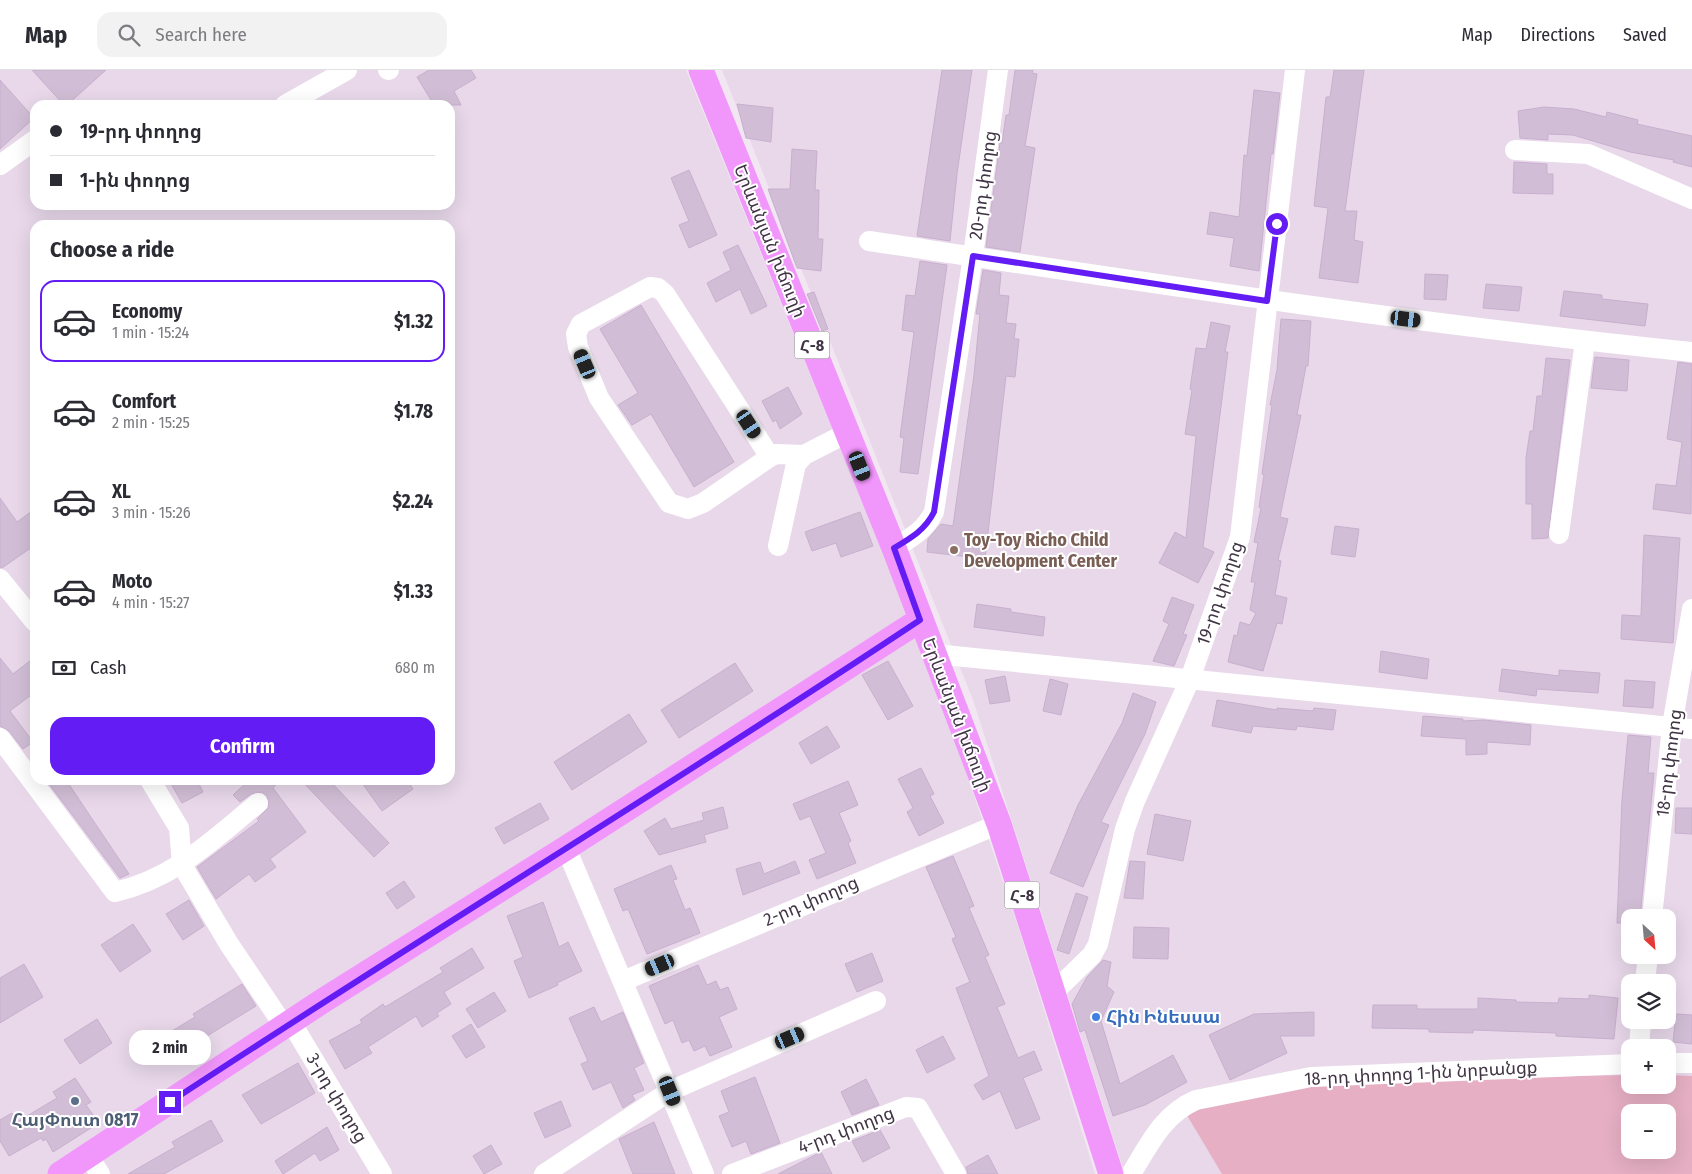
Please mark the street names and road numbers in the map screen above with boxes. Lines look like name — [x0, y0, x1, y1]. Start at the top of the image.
street label: 20-րդ փողոց — [964, 129, 1002, 241]
street label: Երևանյան խճուղի — [729, 161, 811, 321]
road number: Հ-8 — [794, 332, 830, 358]
street label: 19-րդ փողոց — [1192, 538, 1248, 648]
street label: Երևանյան խճուղի — [917, 635, 997, 795]
street label: 18-րդ փողոց — [1651, 708, 1687, 818]
street label: 2-րդ փողոց — [760, 871, 862, 931]
road number: Հ-8 — [1004, 882, 1040, 908]
street label: 3-րդ փողոց — [302, 1049, 372, 1147]
street label: 18-րդ փողոց 1-ին նրբանցք — [1304, 1056, 1538, 1090]
street label: 4-րդ փողոց — [795, 1102, 897, 1158]

